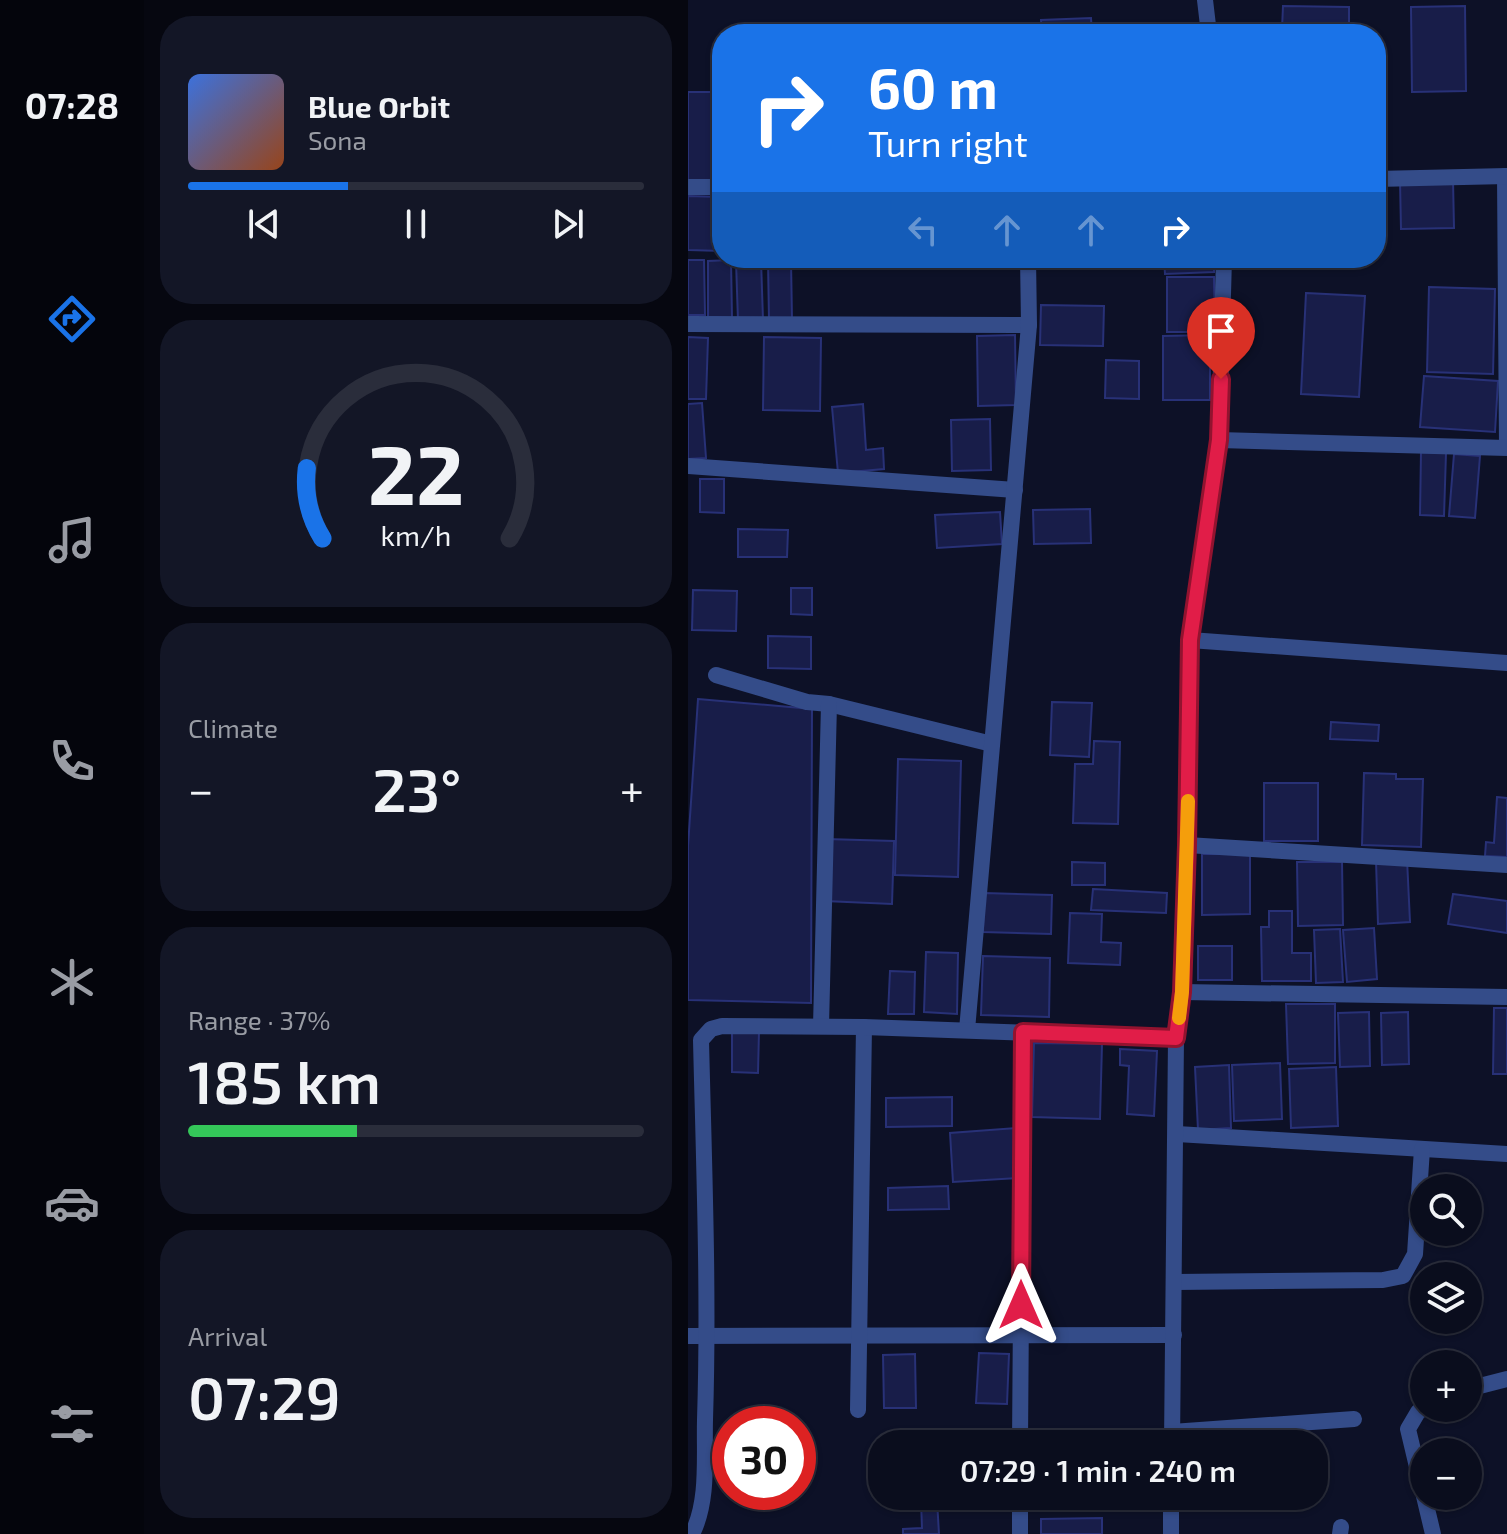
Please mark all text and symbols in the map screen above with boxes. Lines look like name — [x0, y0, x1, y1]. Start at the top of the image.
text: 60 m — [868, 53, 998, 120]
icon: right — [736, 56, 840, 160]
text: 07:28 — [25, 83, 119, 126]
text: Blue Orbit — [308, 88, 450, 124]
text: Turn right — [868, 121, 1028, 164]
text: Sona — [308, 124, 367, 155]
icon: previous — [242, 202, 286, 246]
icon: pause — [394, 202, 438, 246]
icon: next — [546, 202, 590, 246]
icon: left — [901, 208, 945, 252]
icon: ahead — [985, 208, 1029, 252]
icon: ahead — [1069, 208, 1113, 252]
icon: right — [1153, 208, 1197, 252]
icon: directions — [44, 291, 100, 347]
pin — [1187, 297, 1255, 379]
icon: arrive — [1199, 309, 1243, 353]
text: 22 — [368, 422, 464, 522]
icon: music — [44, 512, 100, 568]
text: km/h — [381, 518, 451, 553]
text: Climate — [188, 712, 278, 743]
icon: phone — [44, 733, 100, 789]
text: 23° — [372, 752, 461, 824]
text: − — [188, 762, 214, 815]
text: + — [620, 762, 644, 815]
icon: climate — [44, 954, 100, 1010]
text: Range · 37% — [188, 1004, 331, 1035]
text: 185 km — [188, 1044, 381, 1116]
map controls — [1410, 1174, 1482, 1510]
button: search — [1410, 1174, 1482, 1246]
icon: car — [44, 1175, 100, 1231]
button: layers — [1410, 1262, 1482, 1334]
position arrow — [979, 1263, 1063, 1347]
text: Arrival — [188, 1320, 267, 1351]
button: + — [1410, 1350, 1482, 1422]
text: 07:29 — [188, 1360, 341, 1432]
icon: filters — [44, 1396, 100, 1452]
speed limit sign: 30 — [712, 1406, 816, 1510]
button: − — [1410, 1438, 1482, 1510]
text: 07:29 · 1 min · 240 m — [960, 1452, 1236, 1488]

